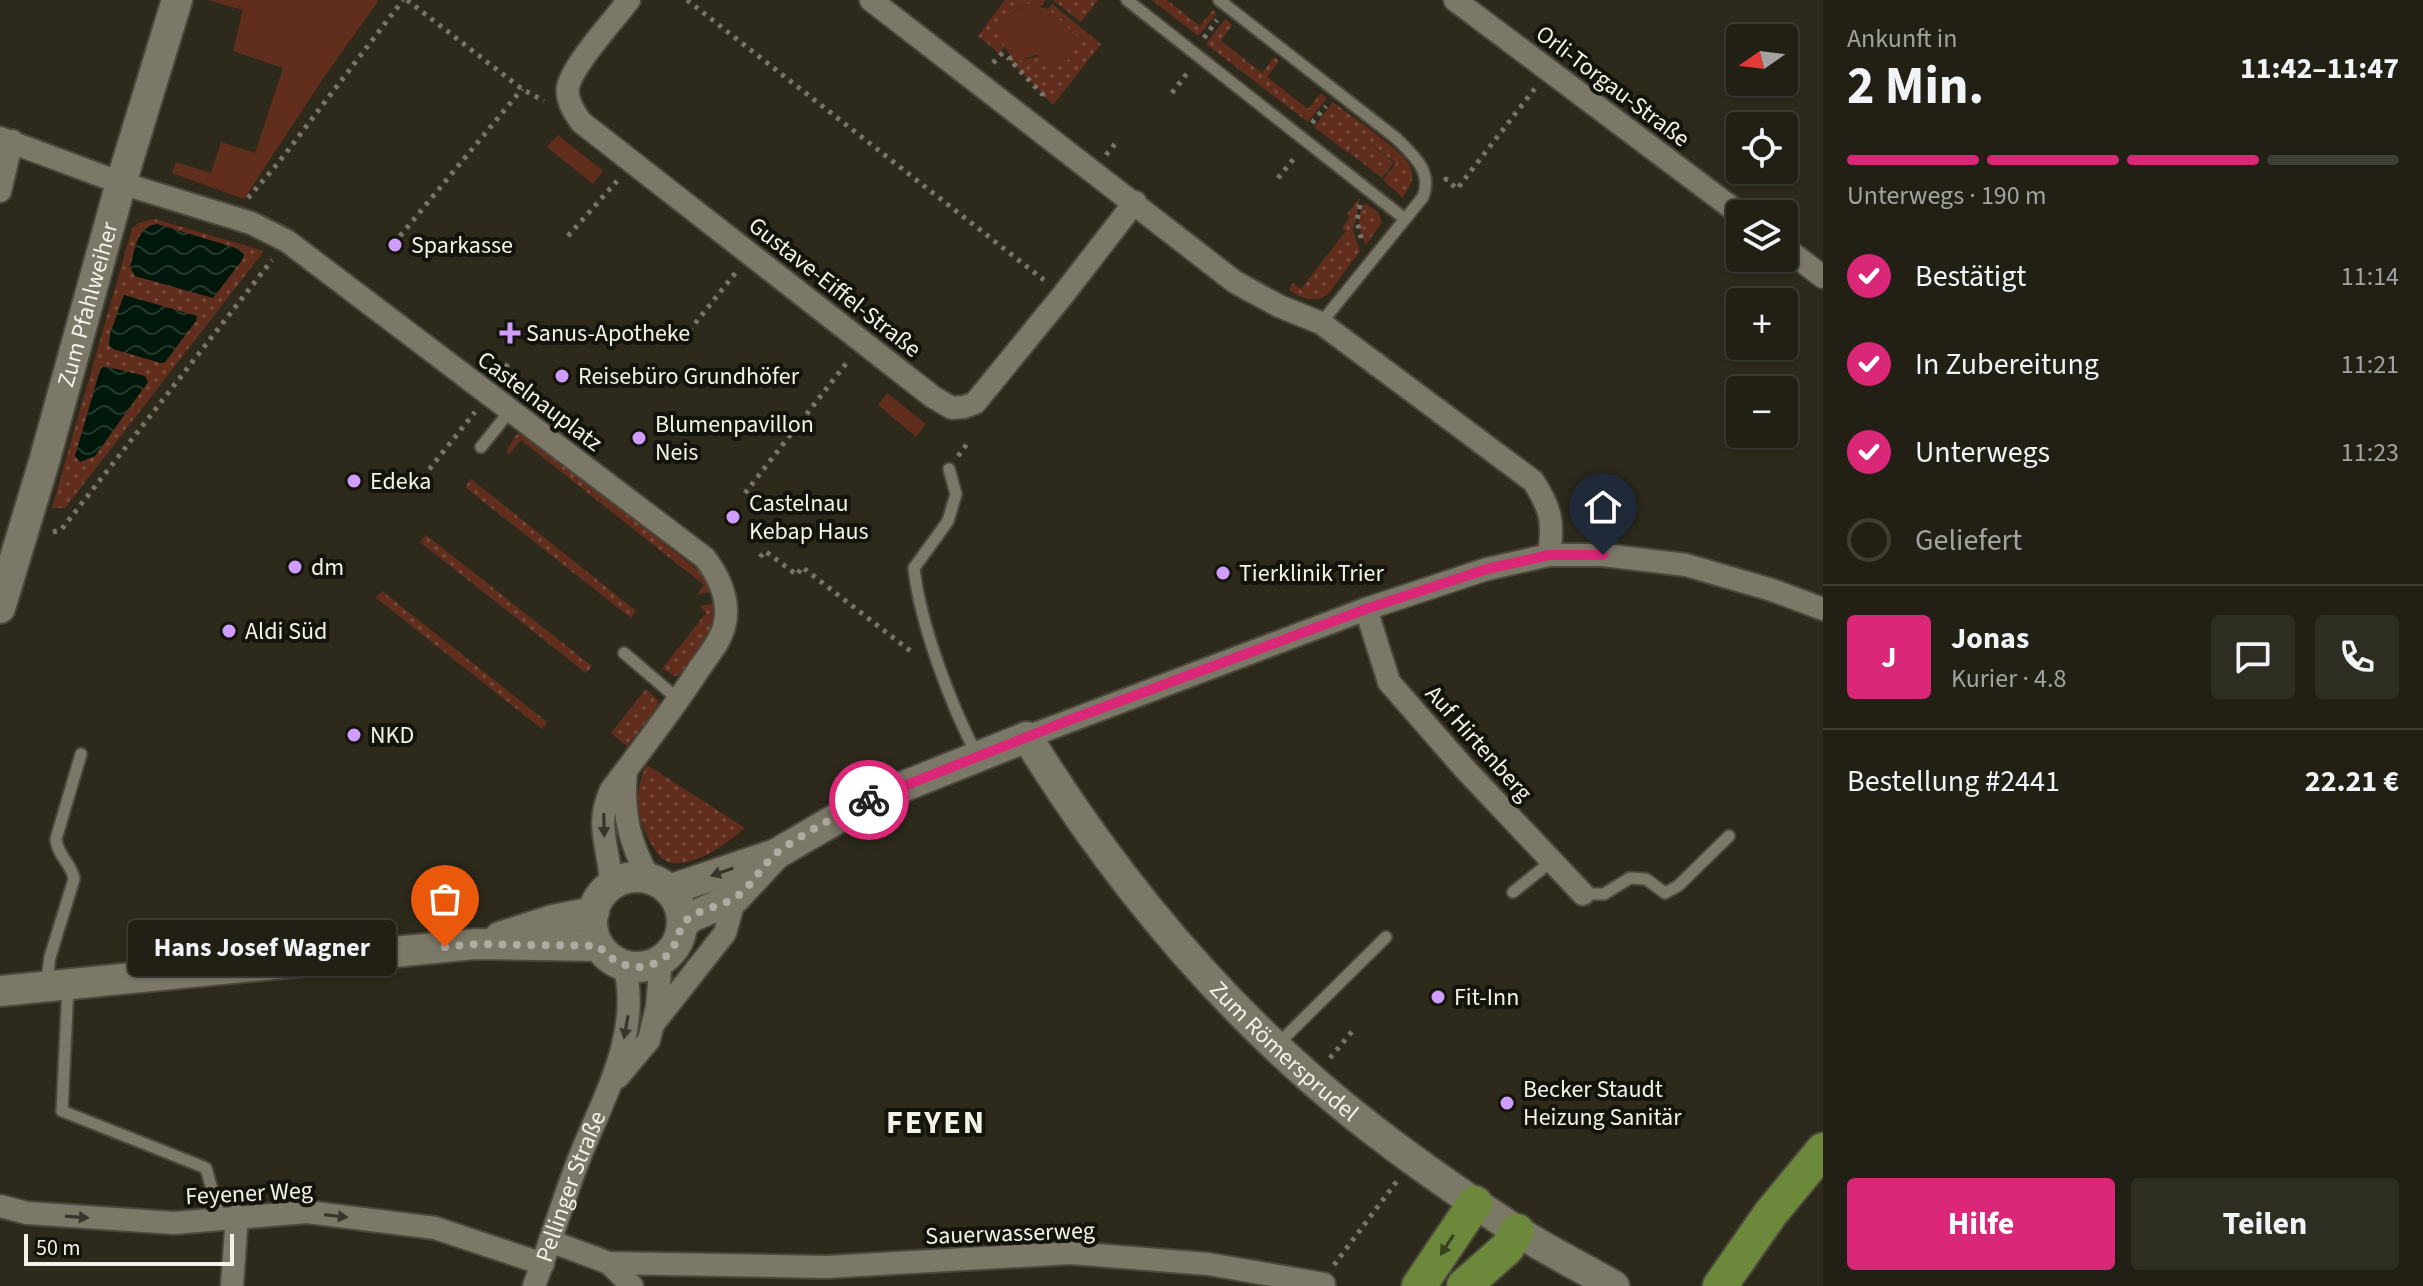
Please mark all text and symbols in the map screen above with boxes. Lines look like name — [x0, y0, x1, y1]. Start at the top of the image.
street label: Orli-Torgau-Straße — [1528, 17, 1697, 156]
text: Ankunft in — [1847, 20, 1957, 57]
north arrow — [1726, 24, 1798, 96]
map controls — [1726, 24, 1798, 448]
text: 11:42–11:47 — [2240, 47, 2399, 90]
text: 2 Min. — [1847, 50, 1984, 124]
button: locate — [1726, 112, 1798, 184]
text: Unterwegs · 190 m — [1847, 177, 2046, 214]
button: layers — [1726, 200, 1798, 272]
street label: Gustave-Eiffel-Straße — [741, 209, 929, 366]
street label: Zum Pfahlweiher — [49, 217, 128, 391]
place label: Sparkasse — [411, 228, 513, 263]
marker: Sparkasse — [386, 236, 404, 254]
icon: check — [1847, 254, 1891, 298]
text: Bestätigt — [1915, 255, 2026, 298]
text: 11:14 — [2341, 258, 2399, 295]
button: + — [1726, 288, 1798, 360]
place label: Sanus-Apotheke — [526, 316, 690, 351]
marker: Sanus-Apotheke — [501, 324, 519, 342]
icon: check — [1847, 342, 1891, 386]
street label: Castelnauplatz — [470, 343, 610, 460]
text: In Zubereitung — [1915, 343, 2099, 386]
text: 11:21 — [2341, 346, 2399, 383]
place label: Reisebüro Grundhöfer — [578, 359, 800, 394]
marker: Reisebüro Grundhöfer — [553, 367, 571, 385]
button: − — [1726, 376, 1798, 448]
place label: Blumenpavillon Neis — [655, 407, 814, 470]
marker: Blumenpavillon Neis — [630, 429, 648, 447]
icon: check — [1847, 430, 1891, 474]
text: Unterwegs — [1915, 431, 2050, 474]
text: 11:23 — [2341, 434, 2399, 471]
place label: Edeka — [370, 464, 431, 499]
marker: Edeka — [345, 472, 363, 490]
pin — [1569, 473, 1637, 555]
icon: home — [1581, 485, 1625, 529]
place label: Castelnau Kebap Haus — [749, 486, 869, 549]
marker: Castelnau Kebap Haus — [724, 508, 742, 526]
text: Geliefert — [1915, 519, 2022, 562]
place label: dm — [311, 550, 344, 585]
place label: Tierklinik Trier — [1239, 556, 1385, 591]
marker: dm — [286, 558, 304, 576]
marker: Tierklinik Trier — [1214, 564, 1232, 582]
place label: Aldi Süd — [245, 614, 327, 649]
button: chat — [2211, 615, 2295, 699]
button: phone — [2315, 615, 2399, 699]
text: Jonas — [1951, 617, 2029, 660]
marker: Aldi Süd — [220, 622, 238, 640]
text: J — [1881, 636, 1897, 679]
text: Kurier · 4.8 — [1951, 660, 2066, 697]
street label: Auf Hirtenberg — [1417, 677, 1540, 809]
place label: NKD — [370, 718, 414, 753]
marker: NKD — [345, 726, 363, 744]
courier — [829, 760, 909, 840]
text: Bestellung #2441 — [1847, 760, 2060, 803]
text: 22.21 € — [2305, 760, 2399, 803]
icon: bike — [847, 778, 891, 822]
one-way arrow — [597, 812, 610, 838]
pin — [411, 865, 479, 947]
one-way arrow — [710, 866, 734, 878]
icon: bag — [423, 877, 467, 921]
callout: Hans Josef Wagner — [129, 919, 397, 975]
text: Hans Josef Wagner — [154, 929, 370, 966]
street label: Zum Römersprudel — [1201, 973, 1366, 1130]
place label: Fit-Inn — [1454, 980, 1519, 1015]
marker: Fit-Inn — [1429, 988, 1447, 1006]
one-way arrow — [620, 1014, 632, 1039]
place label: Becker Staudt Heizung Sanitär — [1523, 1072, 1682, 1135]
marker: Becker Staudt Heizung Sanitär — [1498, 1094, 1516, 1112]
district label: FEYEN — [886, 1100, 986, 1146]
street label: Pellinger Straße — [527, 1105, 615, 1267]
street label: Feyener Weg — [185, 1173, 314, 1214]
button: Hilfe — [1847, 1178, 2115, 1270]
button: Teilen — [2131, 1178, 2399, 1270]
one-way arrow — [324, 1210, 349, 1223]
one-way arrow — [65, 1211, 90, 1224]
street label: Sauerwasserweg — [925, 1213, 1095, 1254]
scale bar — [24, 1230, 234, 1266]
text: 50 m — [36, 1232, 81, 1264]
one-way arrow — [1441, 1234, 1455, 1256]

